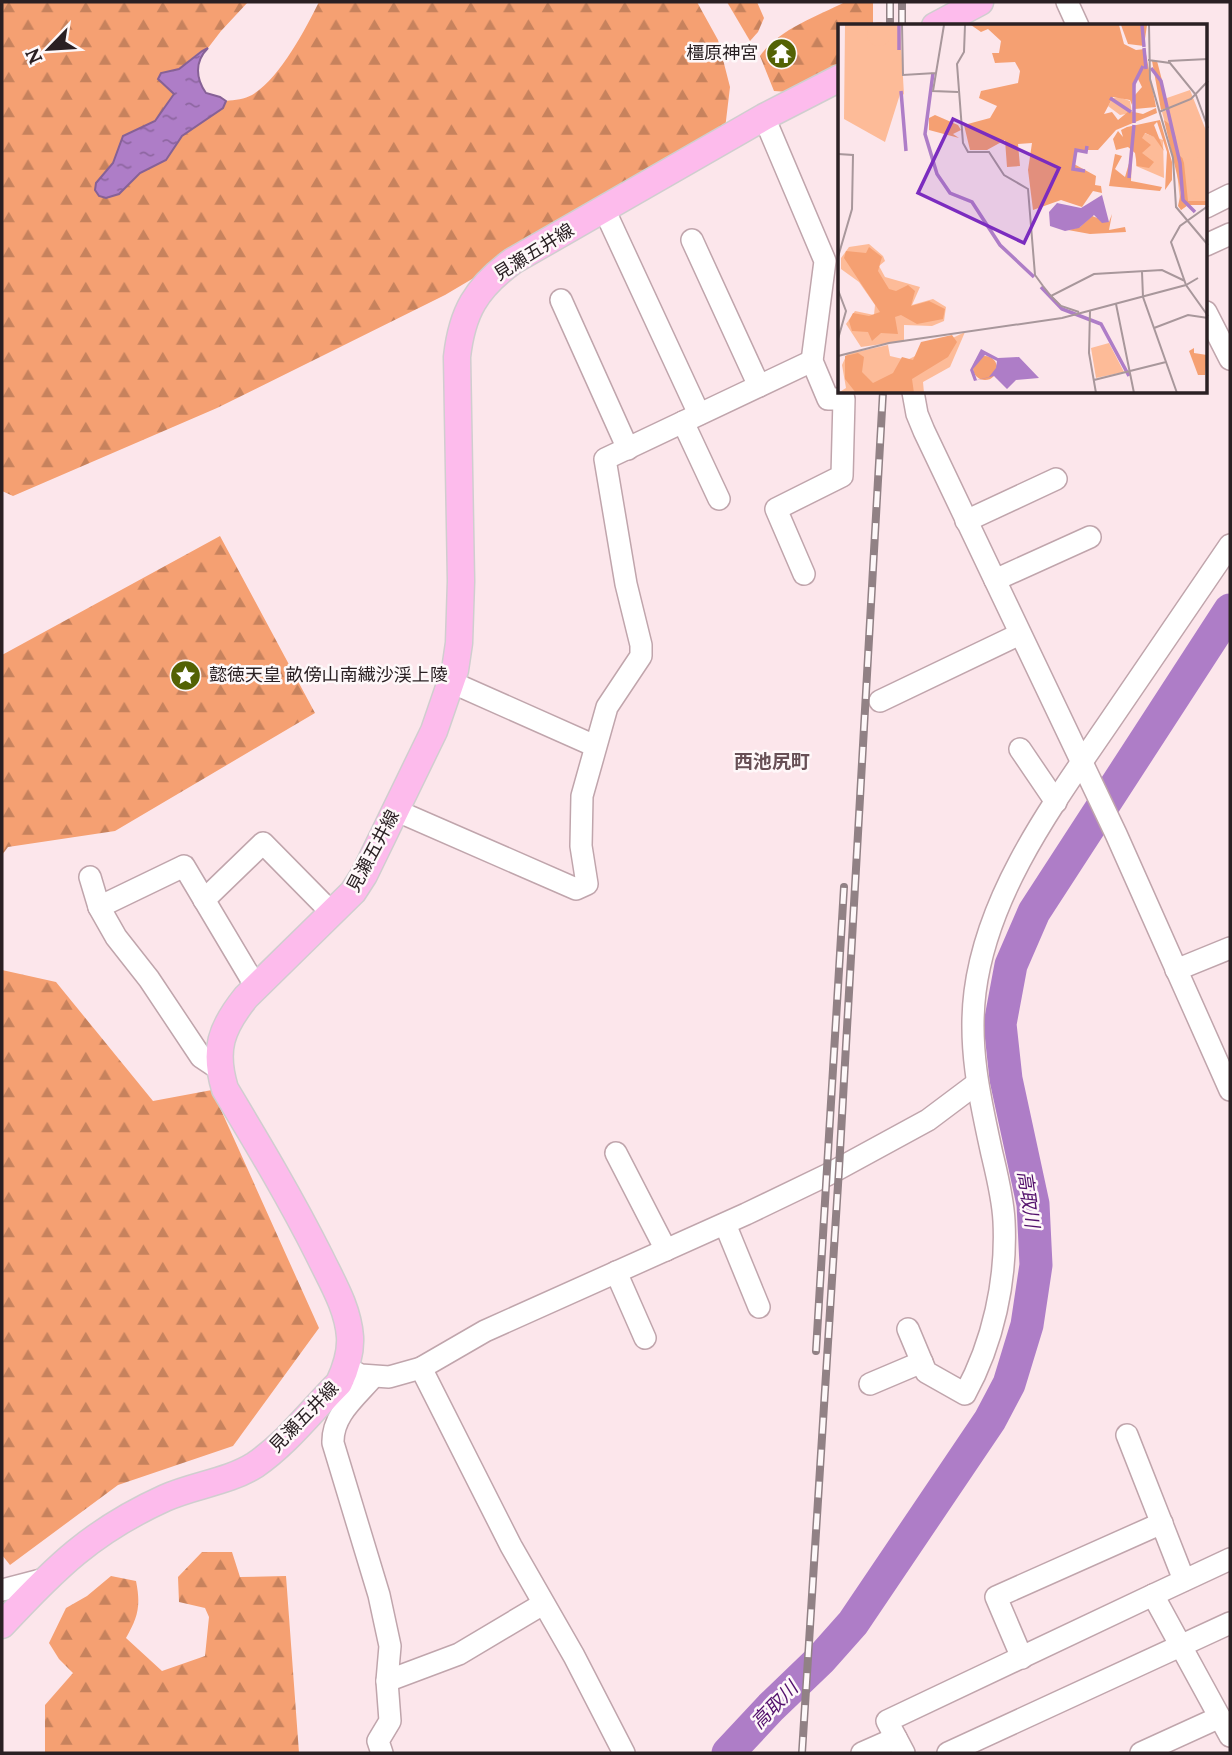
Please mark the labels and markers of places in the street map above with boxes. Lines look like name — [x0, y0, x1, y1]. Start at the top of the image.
temple icon: 橿原神宮 — [764, 36, 798, 70]
place label: 橿原神宮 — [686, 41, 758, 64]
place icon: 懿徳天皇 畝傍山南繊沙渓上陵 — [169, 658, 203, 692]
place label: 懿徳天皇 畝傍山南繊沙渓上陵 — [209, 663, 448, 686]

